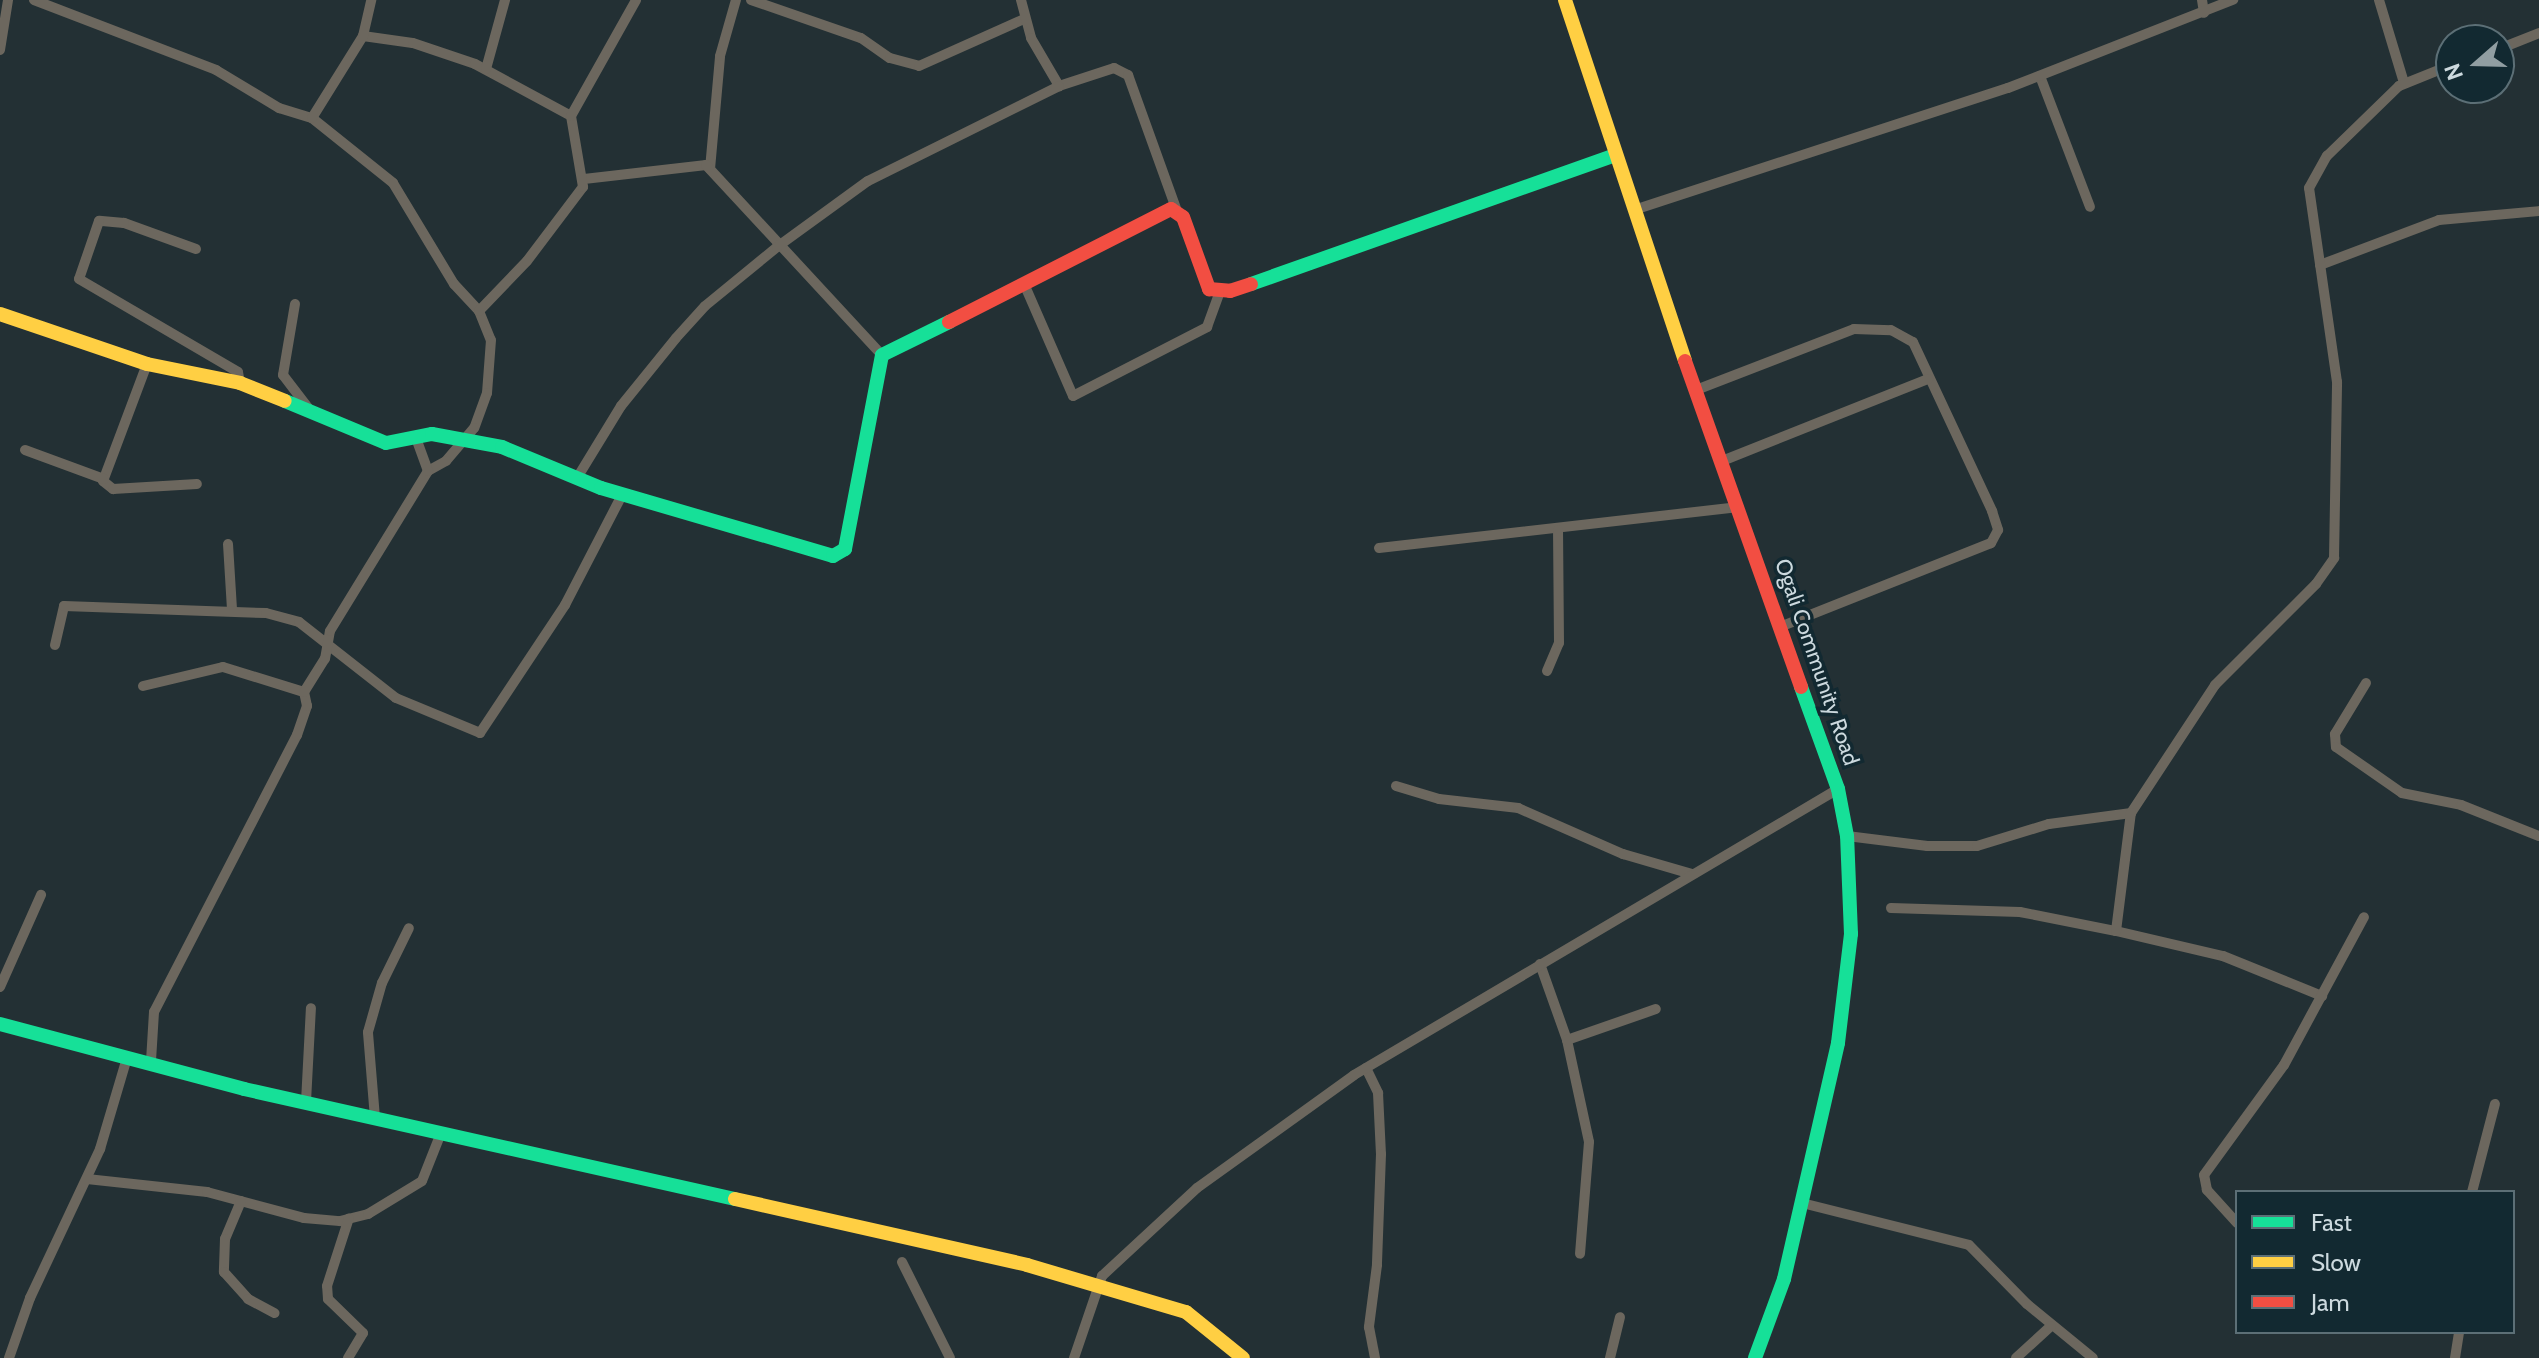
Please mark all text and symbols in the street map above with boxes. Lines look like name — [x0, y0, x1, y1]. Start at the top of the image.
north arrow — [2435, 24, 2515, 104]
text: N — [2439, 60, 2469, 84]
street label: Ogali Community Road — [1769, 555, 1865, 769]
legend — [2235, 1190, 2515, 1334]
text: Fast — [2311, 1208, 2352, 1237]
text: Slow — [2311, 1248, 2361, 1277]
text: Jam — [2311, 1288, 2349, 1317]

